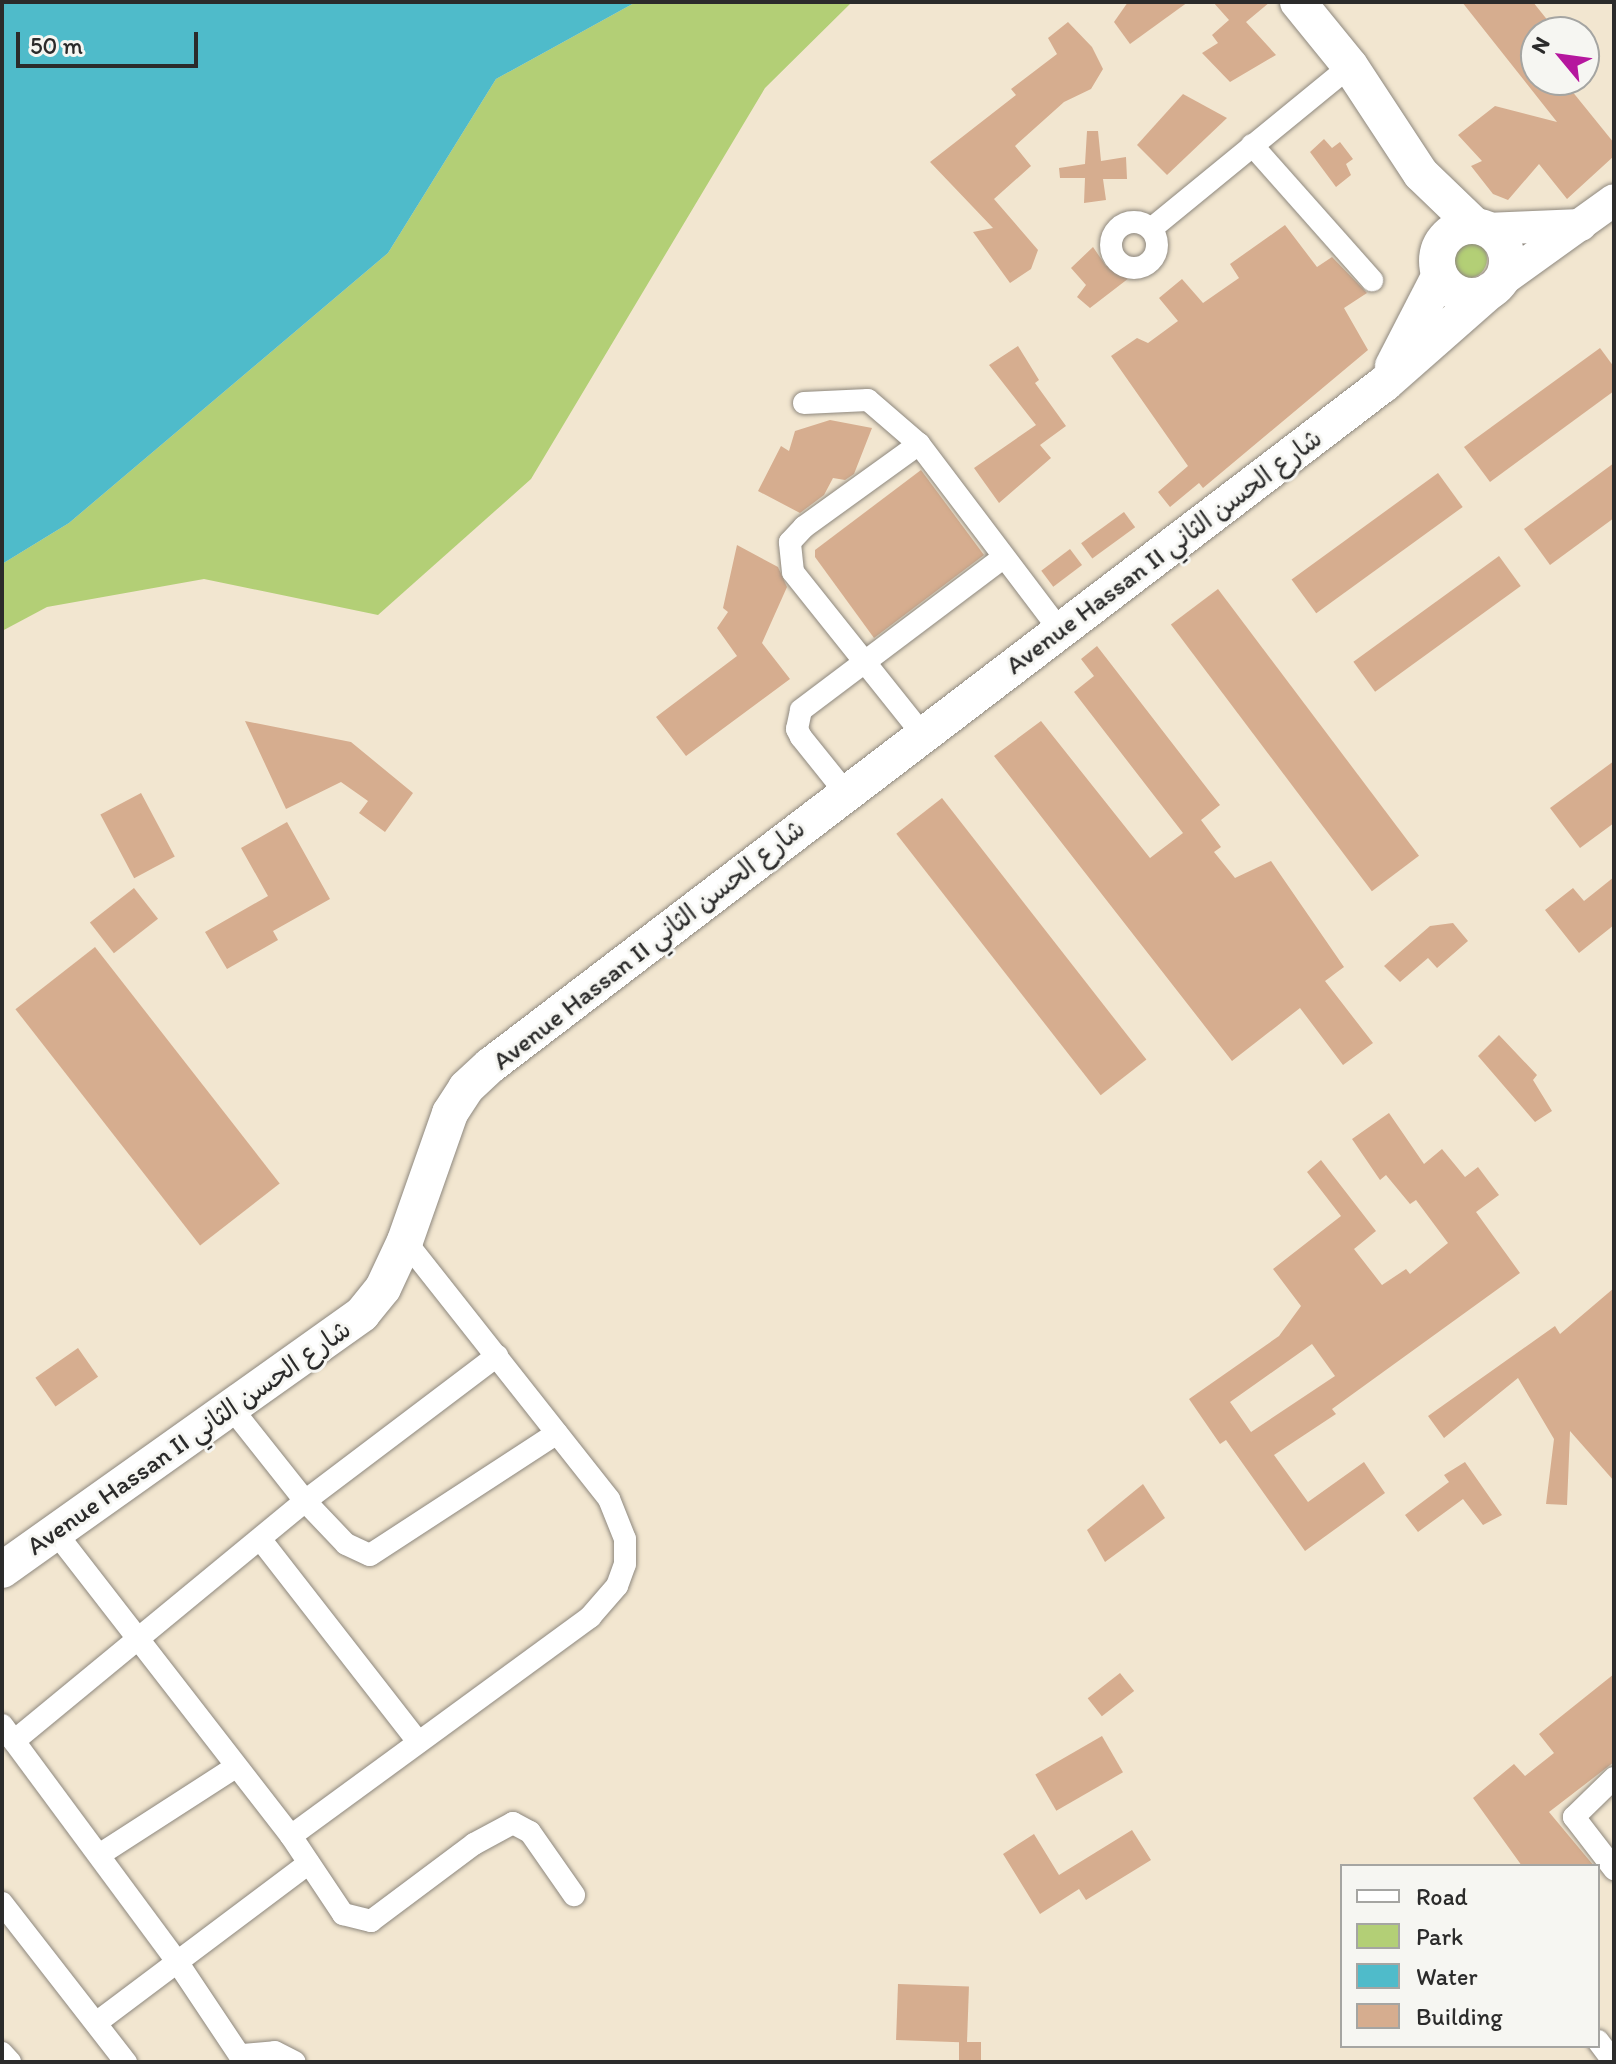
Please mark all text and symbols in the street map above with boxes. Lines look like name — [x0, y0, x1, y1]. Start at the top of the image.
scale bar — [20, 16, 202, 66]
north arrow — [1520, 16, 1600, 96]
text: 50 m — [30, 31, 83, 60]
text: N — [1525, 32, 1556, 58]
street label: Avenue Hassan II شارع الحسن الثاني — [999, 423, 1329, 681]
street label: Avenue Hassan II شارع الحسن الثاني — [486, 813, 812, 1077]
street label: Avenue Hassan II شارع الحسن الثاني — [21, 1314, 357, 1562]
legend — [1340, 1864, 1600, 2048]
text: Road — [1416, 1882, 1468, 1911]
text: Park — [1416, 1922, 1463, 1951]
text: Water — [1416, 1962, 1478, 1991]
text: Building — [1416, 2002, 1503, 2031]

